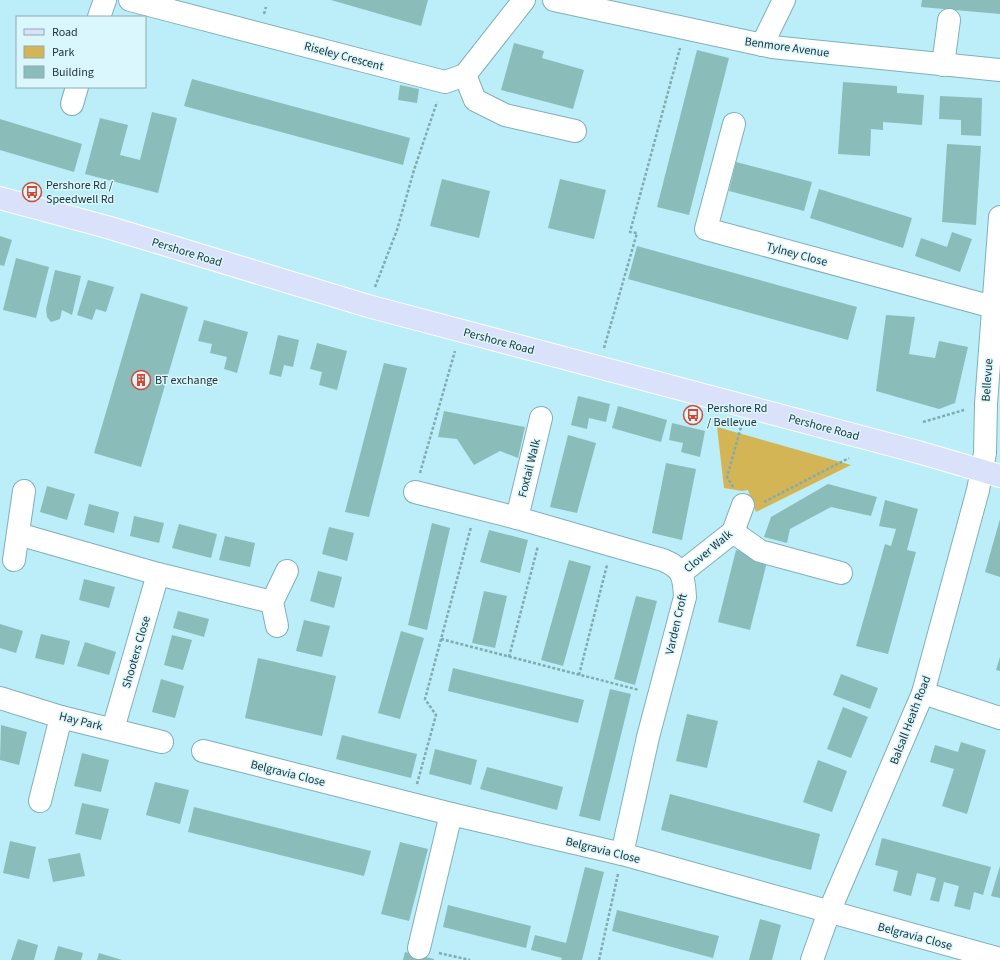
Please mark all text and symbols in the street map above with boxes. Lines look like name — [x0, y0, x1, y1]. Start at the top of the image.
legend — [16, 16, 146, 88]
text: Road — [52, 24, 78, 41]
street label: Benmore Avenue — [743, 33, 830, 62]
street label: Riseley Crescent — [302, 38, 385, 75]
text: Park — [52, 44, 74, 61]
text: Building — [52, 64, 94, 81]
place label: Pershore Rd / Speedwell Rd — [46, 177, 114, 208]
bus stop icon: Pershore Rd / Speedwell Rd — [21, 181, 43, 203]
street label: Pershore Road — [150, 234, 224, 271]
street label: Tylney Close — [764, 238, 829, 271]
street label: Pershore Road — [462, 324, 536, 359]
street label: Bellevue — [978, 358, 997, 402]
building icon: BT exchange — [130, 369, 152, 391]
place label: BT exchange — [155, 372, 218, 389]
place label: Pershore Rd / Bellevue — [707, 400, 767, 431]
bus stop icon: Pershore Rd / Bellevue — [682, 404, 704, 426]
street label: Pershore Road — [787, 410, 861, 445]
street label: Foxtail Walk — [514, 437, 545, 499]
street label: Clover Walk — [680, 526, 736, 577]
street label: Varden Croft — [661, 592, 692, 656]
street label: Shooters Close — [118, 614, 155, 690]
street label: Balsall Heath Road — [886, 673, 935, 767]
street label: Hay Park — [57, 708, 104, 735]
street label: Belgravia Close — [249, 756, 327, 791]
street label: Belgravia Close — [564, 833, 642, 868]
street label: Belgravia Close — [876, 918, 954, 955]

